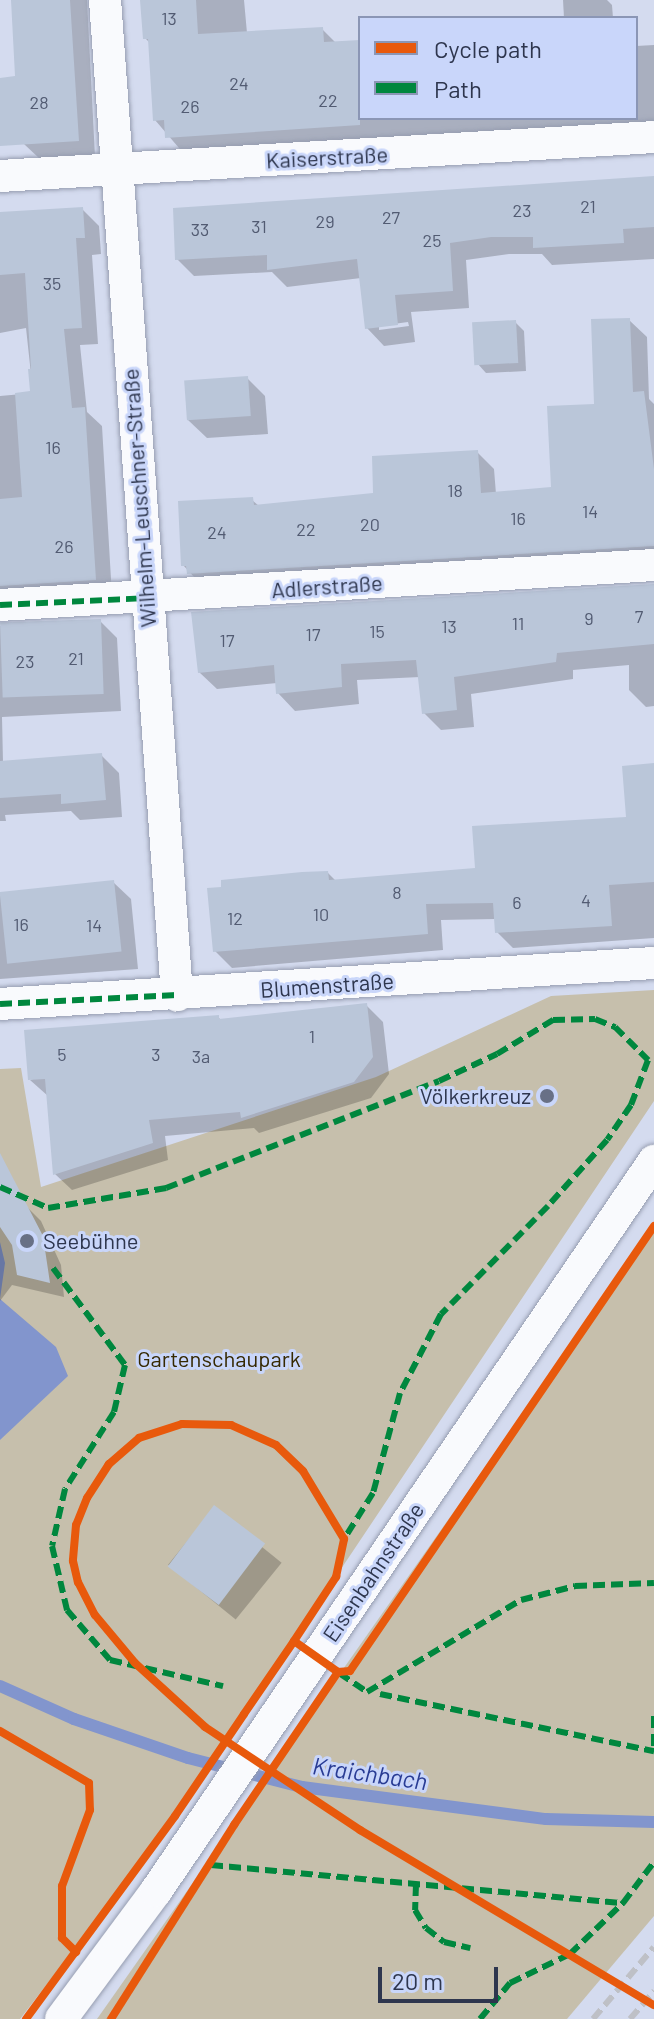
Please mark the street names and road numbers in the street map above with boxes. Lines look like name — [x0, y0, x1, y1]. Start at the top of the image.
street label: Kaiserstraße — [265, 141, 389, 173]
street label: Wilhelm-Leuschner-Straße — [117, 368, 161, 628]
street label: Adlerstraße — [270, 569, 384, 603]
street label: Blumenstraße — [259, 967, 395, 1003]
street label: Eisenbahnstraße — [317, 1498, 429, 1646]

